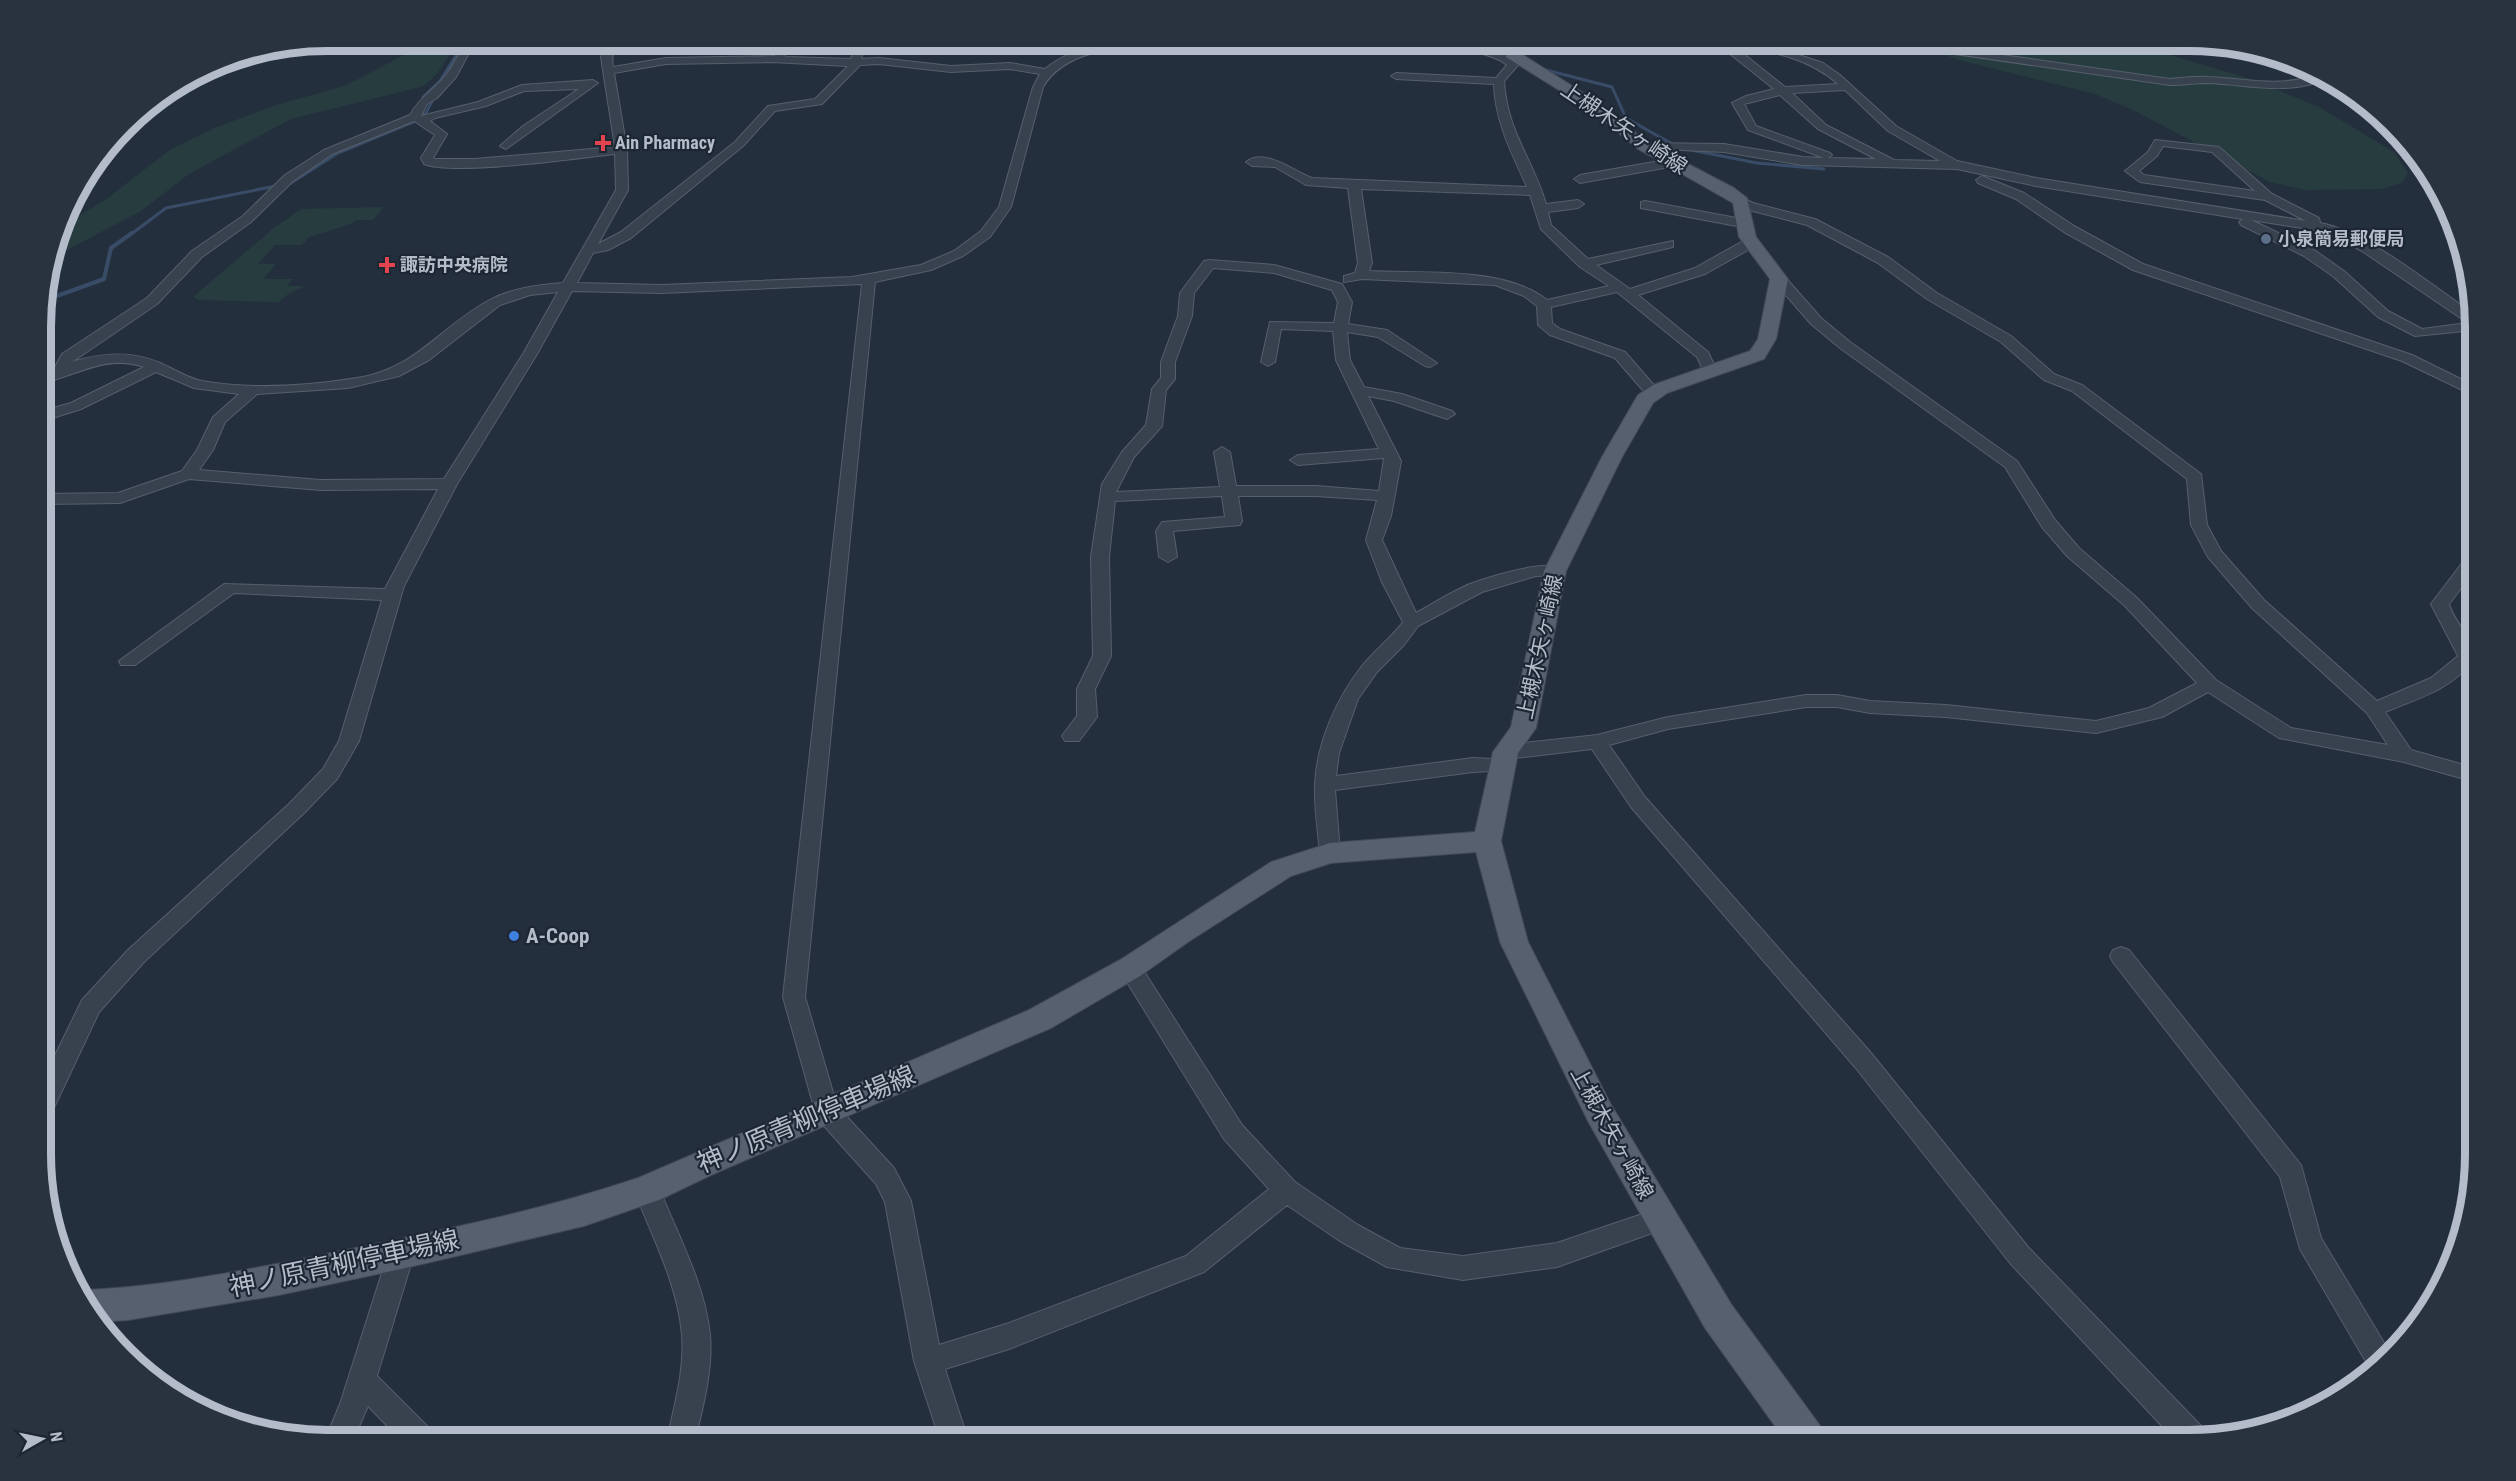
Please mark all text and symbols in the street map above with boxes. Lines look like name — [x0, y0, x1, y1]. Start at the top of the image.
street label: 上槻木矢ヶ崎線 — [1556, 77, 1692, 179]
place label: Ain Pharmacy — [615, 132, 715, 153]
marker: Ain Pharmacy — [596, 136, 610, 150]
place label: 小泉簡易郵便局 — [2278, 228, 2404, 249]
marker: 小泉簡易郵便局 — [2259, 232, 2273, 246]
place label: 諏訪中央病院 — [400, 254, 508, 275]
marker: 諏訪中央病院 — [378, 256, 396, 274]
street label: 上槻木矢ヶ崎線 — [1513, 573, 1567, 721]
place label: A-Coop — [526, 924, 589, 948]
marker: A-Coop — [507, 929, 521, 943]
street label: 神ノ原青柳停車場線 — [692, 1059, 920, 1179]
street label: 上槻木矢ヶ崎線 — [1566, 1063, 1658, 1203]
street label: 神ノ原青柳停車場線 — [226, 1224, 462, 1302]
north arrow — [12, 1409, 72, 1469]
text: N — [46, 1430, 66, 1443]

